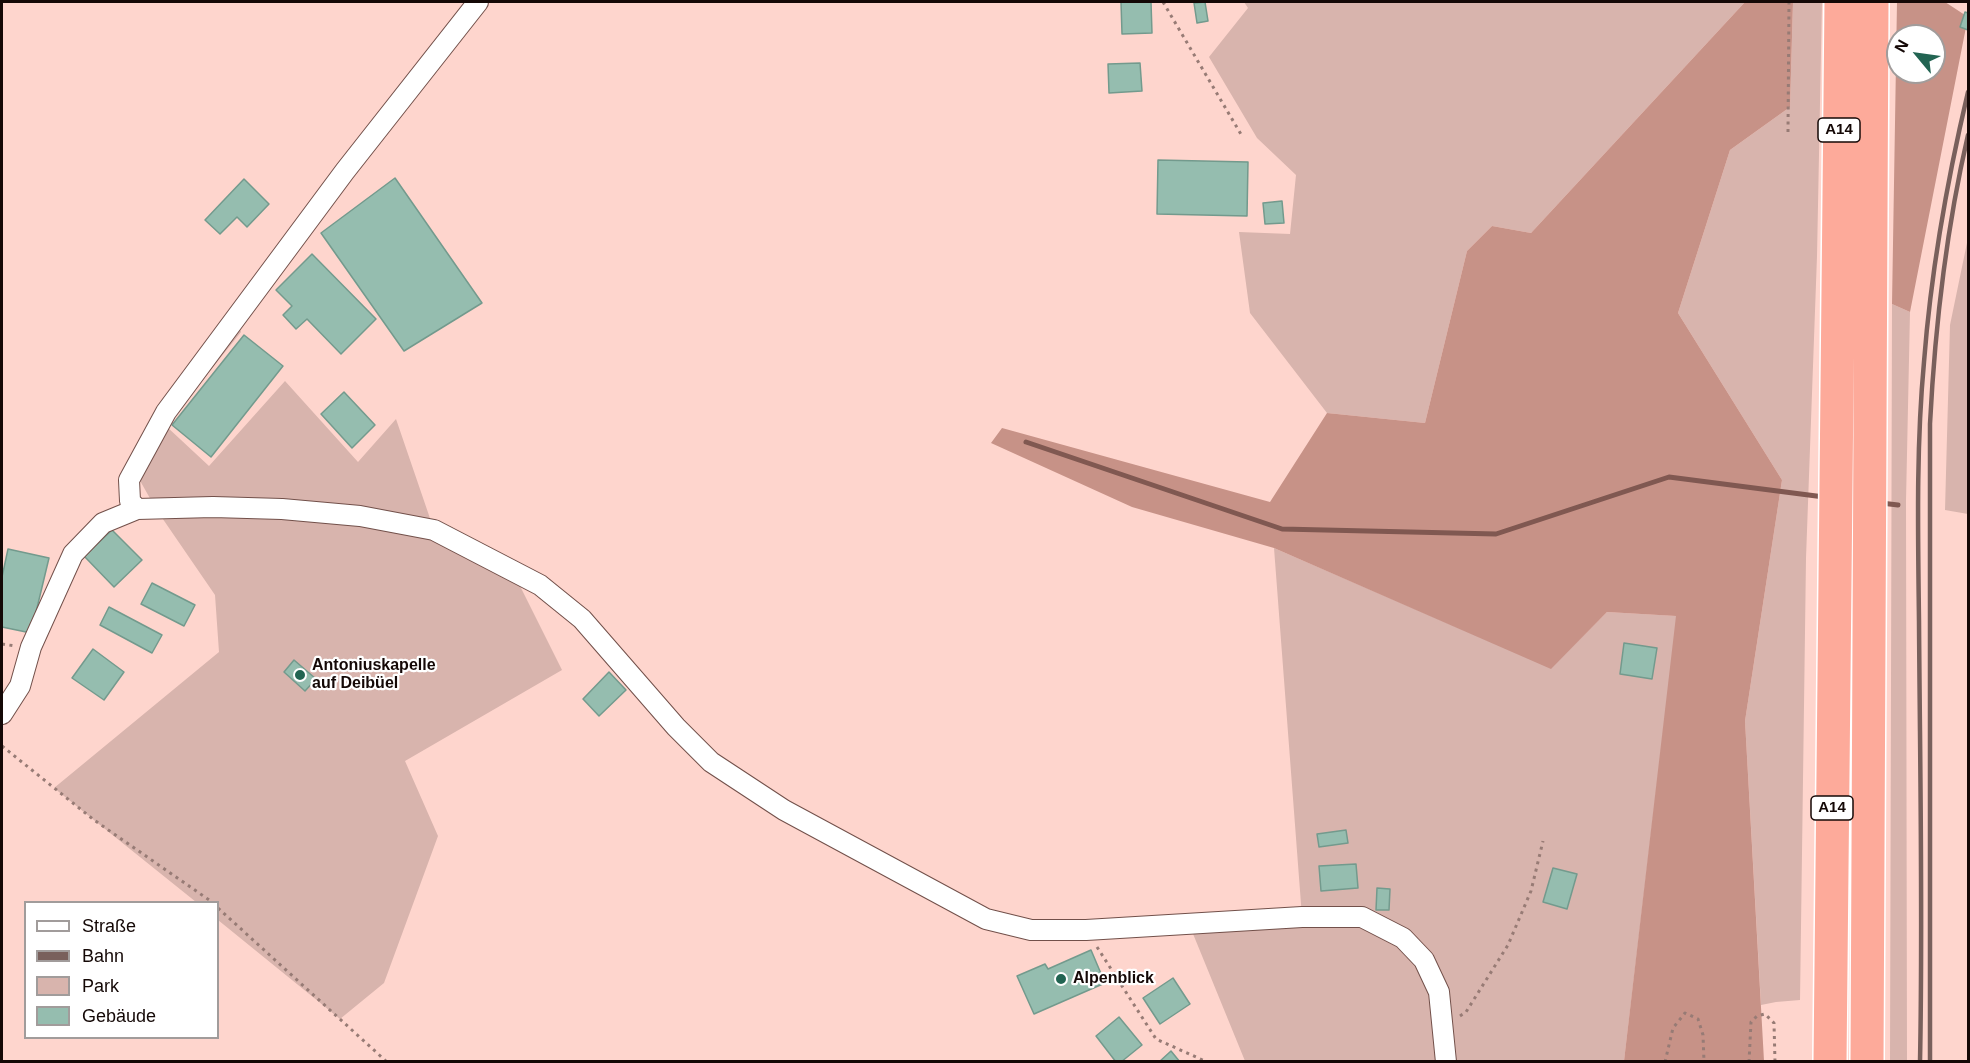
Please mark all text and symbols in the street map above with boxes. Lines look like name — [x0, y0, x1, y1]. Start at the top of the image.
north arrow — [1886, 24, 1946, 84]
text: N — [1891, 37, 1912, 55]
road number: A14 — [1818, 118, 1860, 142]
place label: Antoniuskapelle auf Deibüel — [312, 656, 436, 694]
marker: Antoniuskapelle auf Deibüel — [293, 668, 307, 682]
road number: A14 — [1811, 796, 1853, 820]
legend — [24, 901, 219, 1039]
text: Straße — [82, 916, 136, 936]
text: Bahn — [82, 946, 124, 966]
place label: Alpenblick — [1073, 969, 1154, 989]
marker: Alpenblick — [1054, 972, 1068, 986]
text: Park — [82, 976, 119, 996]
text: Gebäude — [82, 1006, 156, 1026]

